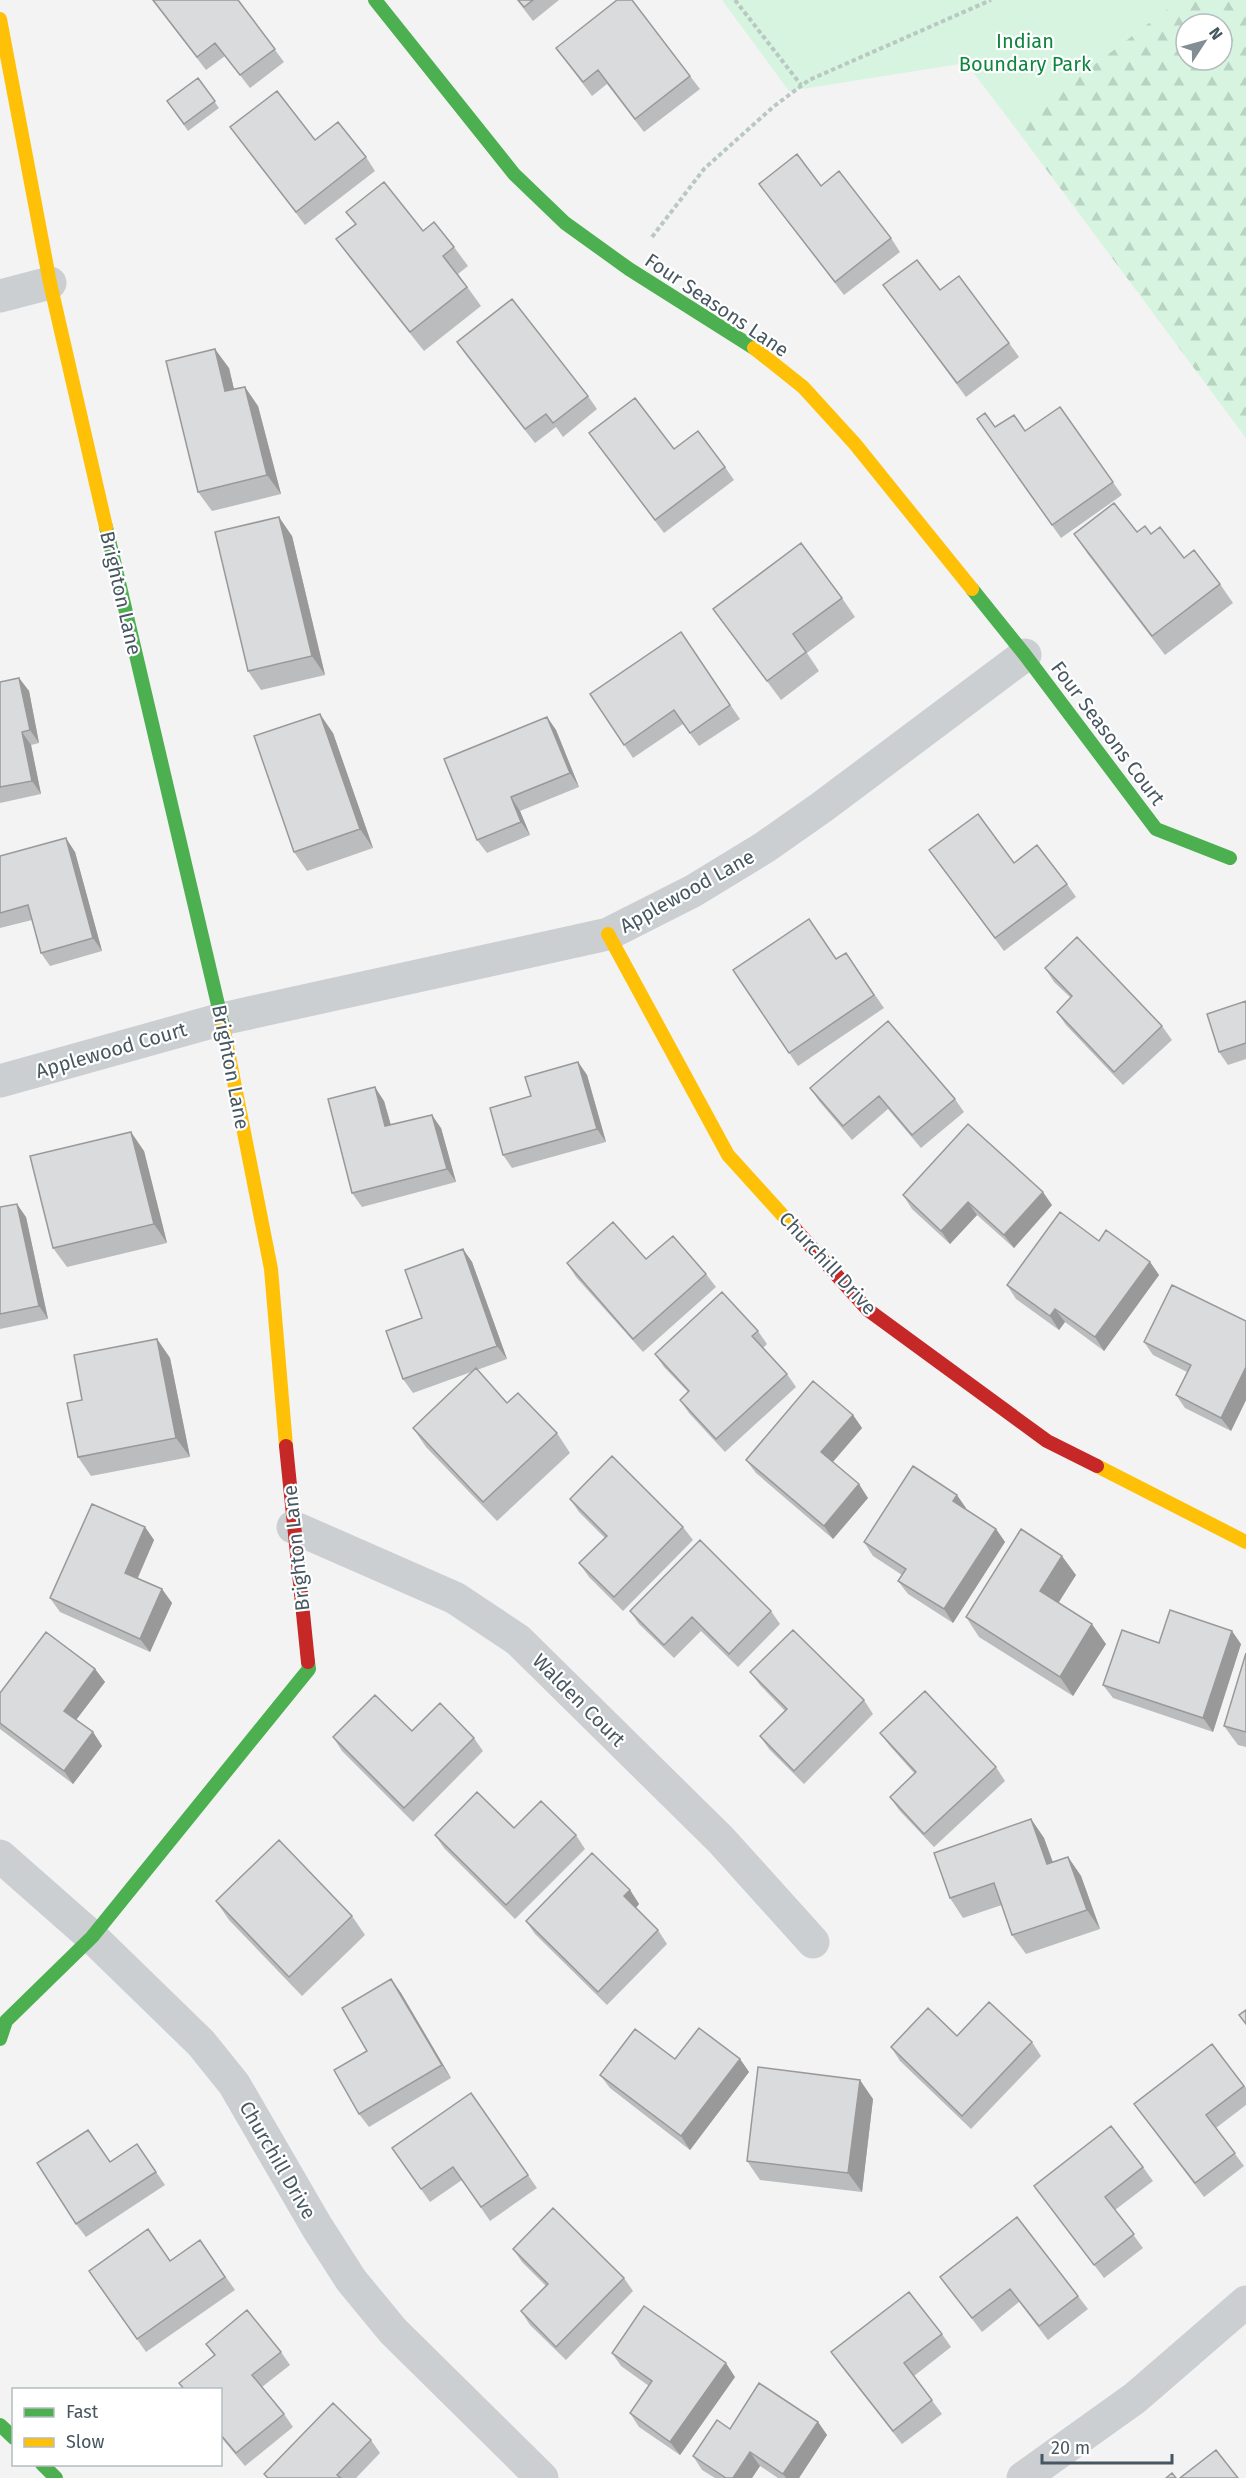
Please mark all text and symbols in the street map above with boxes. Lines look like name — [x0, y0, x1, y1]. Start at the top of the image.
north arrow — [1174, 12, 1234, 72]
text: N — [1205, 24, 1227, 43]
park label: Indian Boundary Park — [959, 29, 1092, 76]
street label: Four Seasons Lane — [640, 248, 794, 362]
street label: Brighton Lane — [95, 529, 147, 657]
street label: Four Seasons Court — [1046, 656, 1170, 810]
street label: Applewood Lane — [616, 844, 758, 938]
street label: Brighton Lane — [207, 1003, 255, 1131]
street label: Applewood Court — [33, 1017, 190, 1083]
street label: Churchill Drive — [774, 1206, 882, 1320]
street label: Brighton Lane — [277, 1484, 315, 1612]
street label: Walden Court — [528, 1649, 631, 1752]
street label: Churchill Drive — [235, 2097, 321, 2223]
legend — [12, 2388, 222, 2466]
text: Fast — [66, 2401, 99, 2423]
scale bar — [1042, 2427, 1172, 2465]
text: Slow — [66, 2431, 105, 2453]
text: 20 m — [1051, 2437, 1090, 2459]

